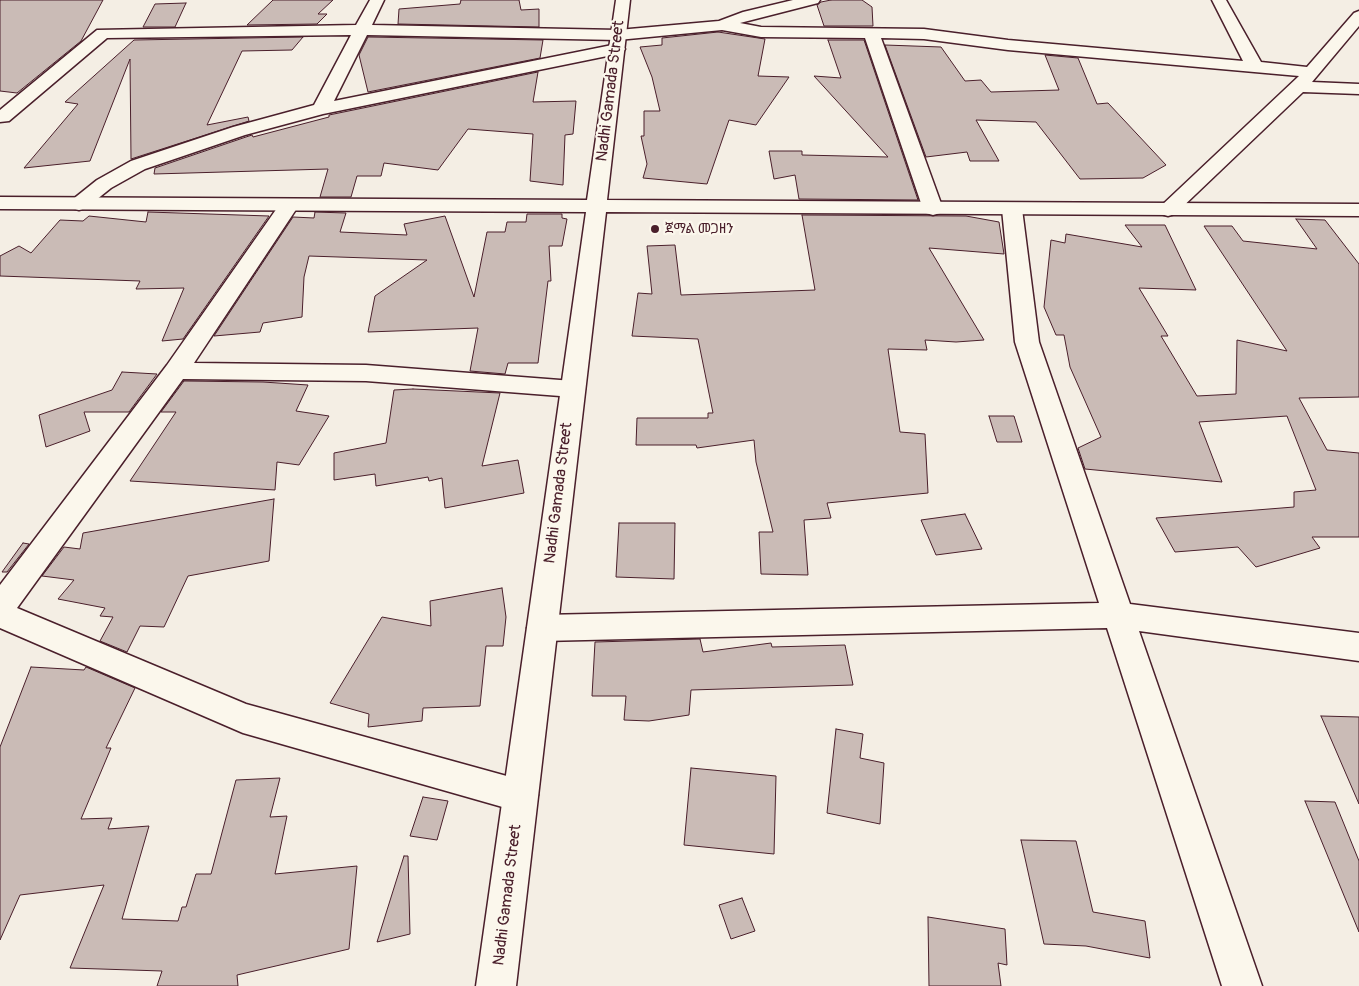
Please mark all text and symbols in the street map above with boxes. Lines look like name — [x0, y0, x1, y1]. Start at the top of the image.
street label: Nadhi Gamada Street — [593, 19, 629, 163]
place label: ጀማል መጋዘን — [665, 221, 733, 237]
marker: ጀማል መጋዘን — [649, 223, 661, 235]
street label: Nadhi Gamada Street — [541, 421, 577, 565]
street label: Nadhi Gamada Street — [490, 823, 526, 967]

